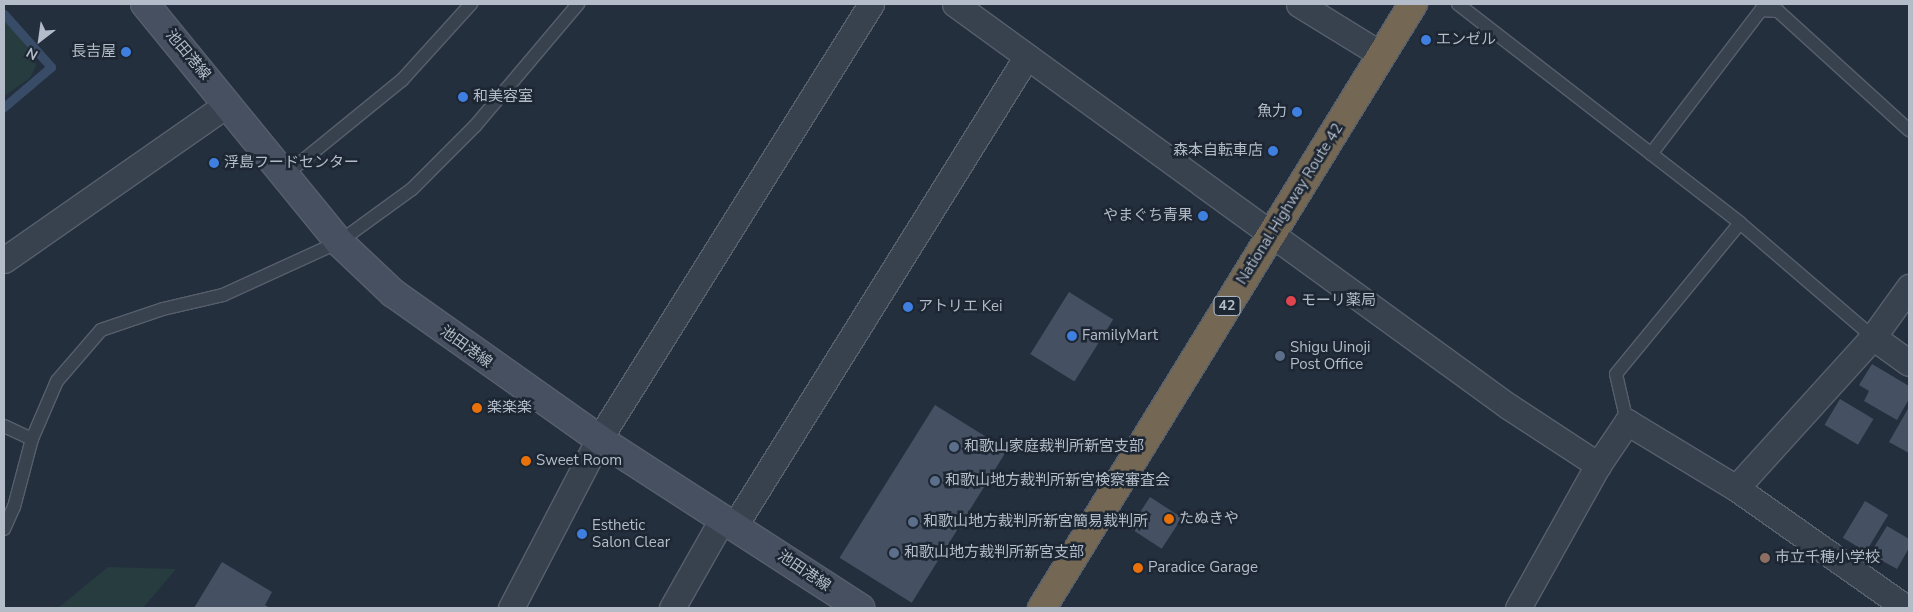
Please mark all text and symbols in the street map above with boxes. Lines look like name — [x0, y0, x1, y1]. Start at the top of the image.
north arrow — [15, 15, 65, 65]
street label: 池田港線 — [162, 26, 214, 84]
place label: エンゼル — [1436, 31, 1496, 49]
marker: エンゼル — [1420, 34, 1432, 46]
text: N — [23, 43, 42, 64]
place label: 長吉屋 — [71, 43, 116, 61]
marker: 長吉屋 — [120, 46, 132, 58]
place label: 和美容室 — [473, 88, 533, 106]
marker: 和美容室 — [457, 91, 469, 103]
place label: 魚力 — [1257, 103, 1287, 121]
marker: 魚力 — [1291, 106, 1303, 118]
street label: National Highway Route 42 — [1233, 120, 1347, 288]
place label: 森本自転車店 — [1173, 142, 1263, 160]
marker: 森本自転車店 — [1267, 145, 1279, 157]
place label: 浮島フードセンター — [224, 154, 359, 172]
marker: 浮島フードセンター — [208, 157, 220, 169]
place label: やまぐち青果 — [1103, 207, 1193, 225]
marker: やまぐち青果 — [1197, 210, 1209, 222]
place label: モーリ薬局 — [1301, 292, 1376, 310]
road number: 42 — [1213, 294, 1241, 318]
marker: モーリ薬局 — [1285, 295, 1297, 307]
place label: アトリエ Kei — [918, 298, 1003, 316]
marker: アトリエ Kei — [902, 301, 914, 313]
street label: 池田港線 — [436, 322, 496, 372]
place label: FamilyMart — [1082, 327, 1158, 345]
marker: FamilyMart — [1066, 330, 1078, 342]
place label: Shigu Uinoji Post Office — [1290, 338, 1371, 373]
marker: Shigu Uinoji Post Office — [1274, 350, 1286, 362]
place label: 楽楽楽 — [487, 399, 532, 417]
marker: 楽楽楽 — [471, 402, 483, 414]
place label: 和歌山家庭裁判所新宮支部 — [964, 438, 1144, 456]
marker: 和歌山家庭裁判所新宮支部 — [948, 441, 960, 453]
place label: Sweet Room — [536, 452, 622, 470]
marker: Sweet Room — [520, 455, 532, 467]
place label: 和歌山地方裁判所新宮検察審査会 — [945, 472, 1170, 490]
marker: 和歌山地方裁判所新宮検察審査会 — [929, 475, 941, 487]
place label: たぬきや — [1179, 510, 1239, 528]
place label: 和歌山地方裁判所新宮簡易裁判所 — [923, 513, 1148, 531]
marker: たぬきや — [1163, 513, 1175, 525]
place label: Esthetic Salon Clear — [592, 516, 670, 551]
marker: 和歌山地方裁判所新宮簡易裁判所 — [907, 516, 919, 528]
marker: Esthetic Salon Clear — [576, 528, 588, 540]
place label: 和歌山地方裁判所新宮支部 — [904, 544, 1084, 562]
street label: 池田港線 — [774, 547, 834, 595]
marker: 和歌山地方裁判所新宮支部 — [888, 547, 900, 559]
place label: 市立千穂小学校 — [1775, 549, 1880, 567]
marker: 市立千穂小学校 — [1759, 552, 1771, 564]
place label: Paradice Garage — [1148, 559, 1258, 577]
marker: Paradice Garage — [1132, 562, 1144, 574]

